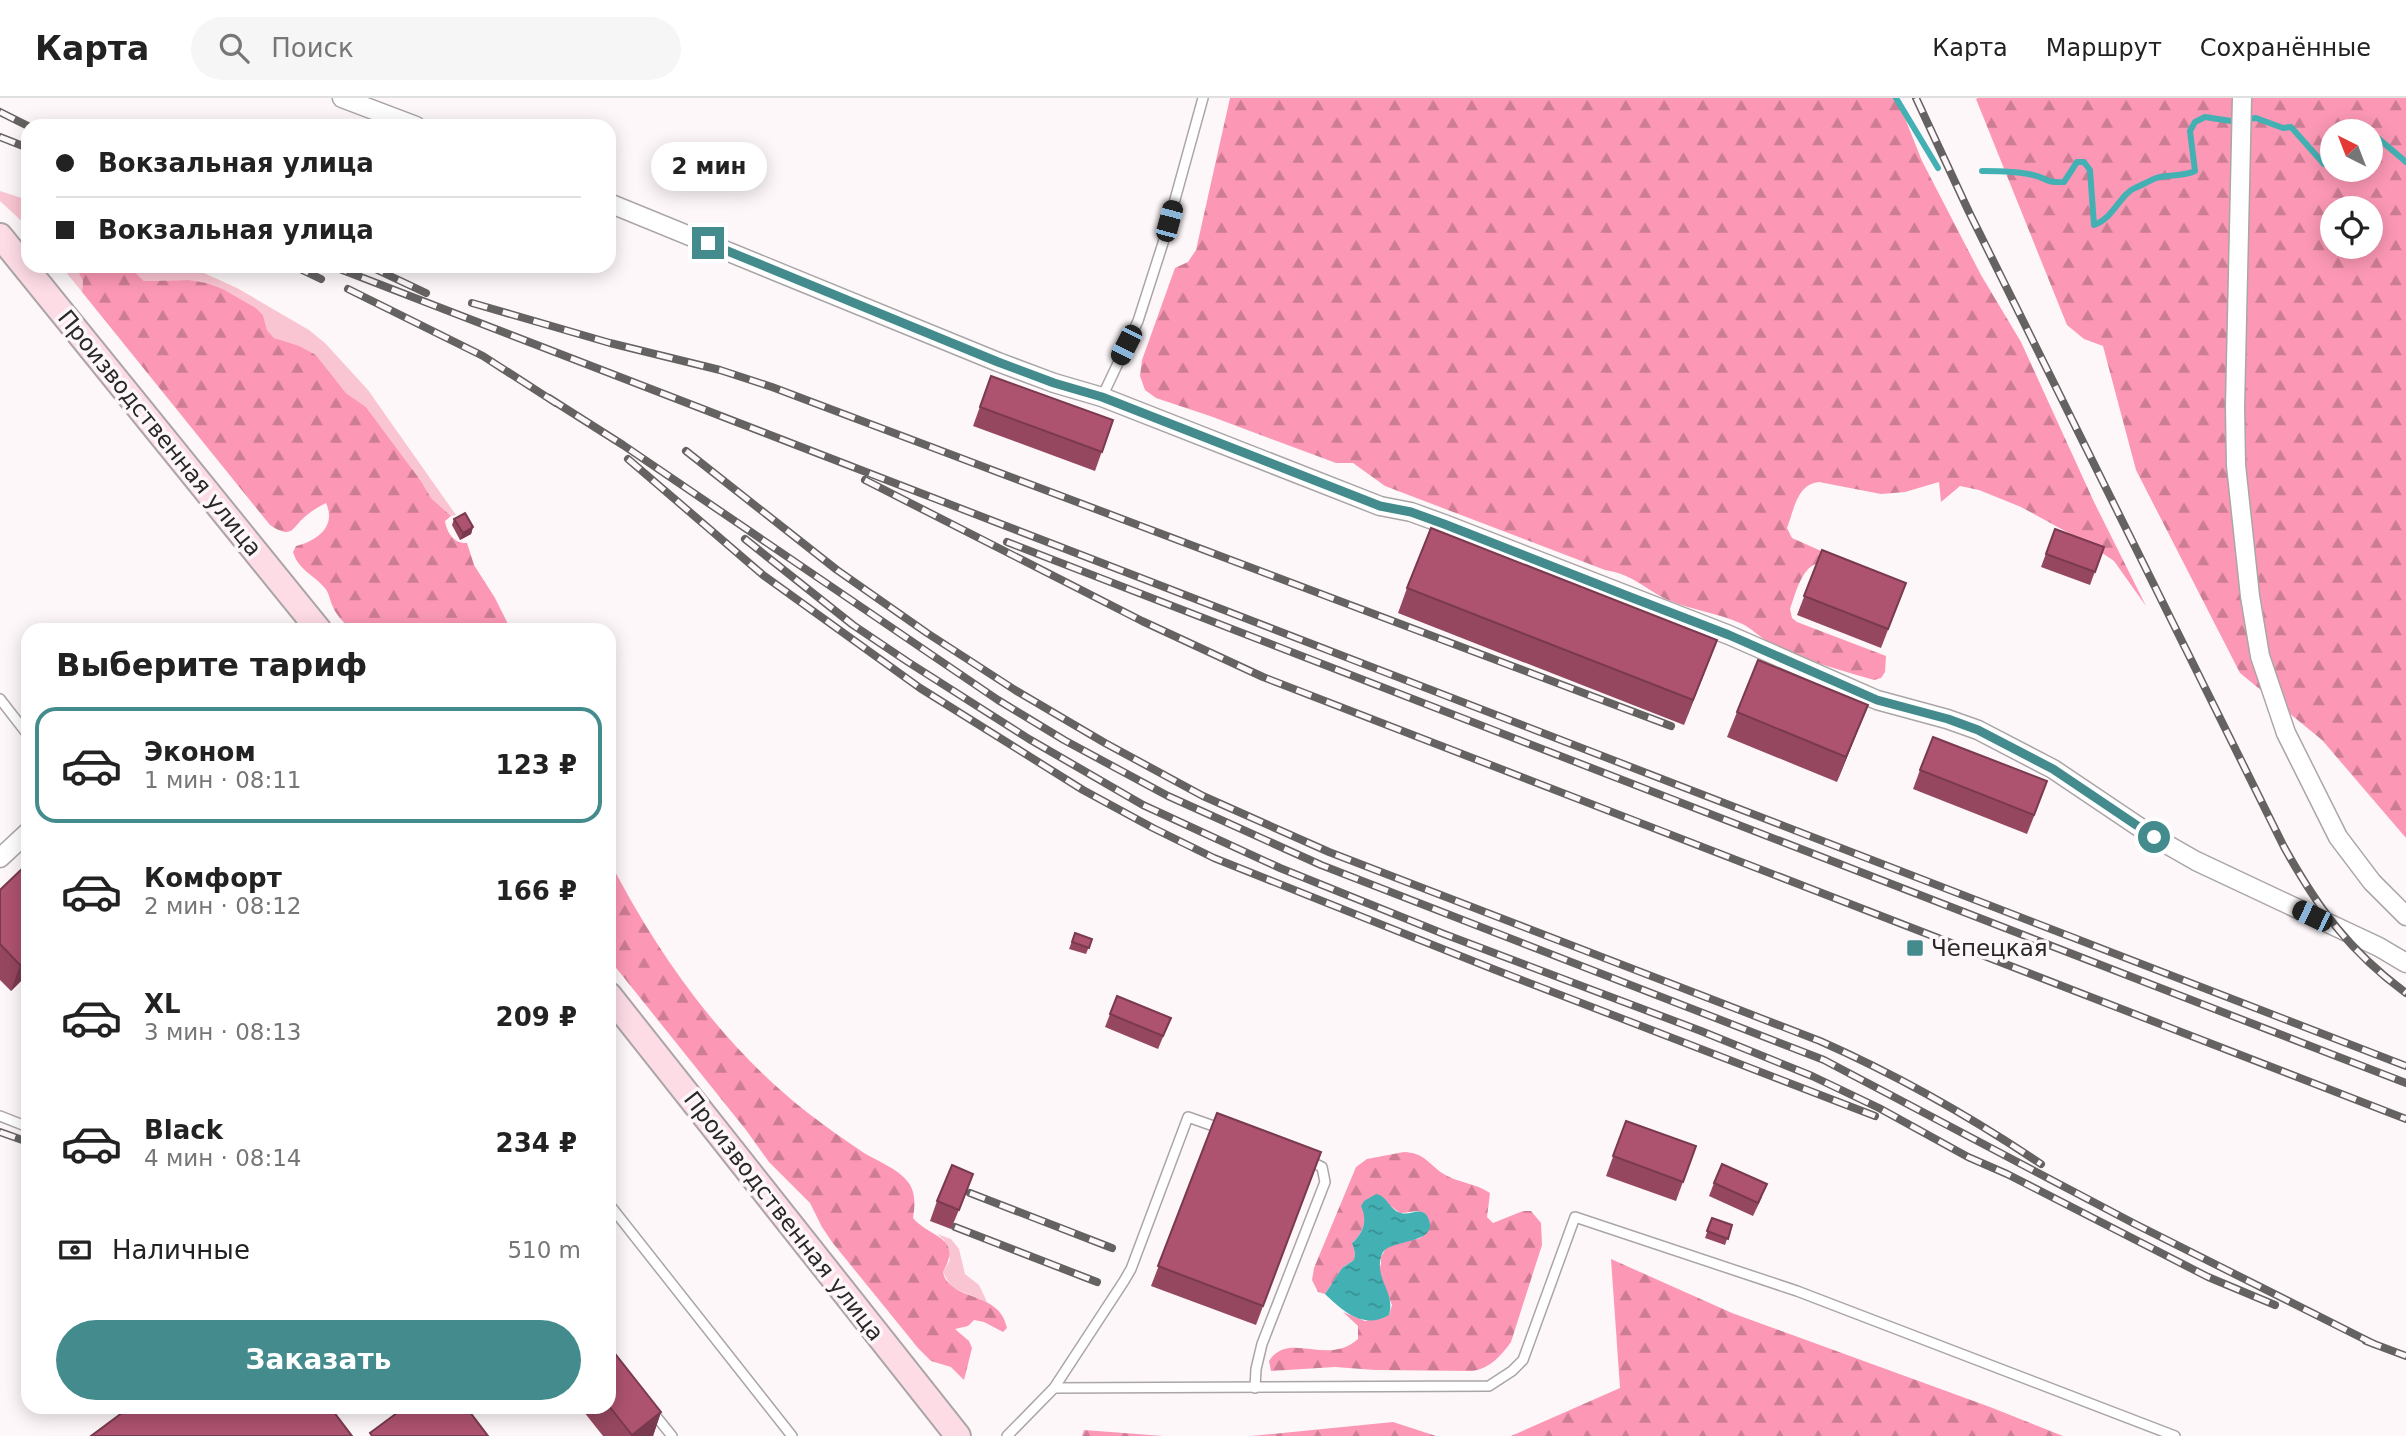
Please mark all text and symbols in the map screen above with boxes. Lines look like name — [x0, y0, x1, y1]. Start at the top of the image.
search box — [191, 17, 681, 80]
text: Карта — [35, 29, 149, 68]
icon: search — [215, 29, 253, 67]
text: Поиск — [271, 33, 354, 63]
text: Карта — [1932, 34, 2008, 62]
text: Маршрут — [2046, 34, 2162, 62]
text: Сохранённые — [2200, 34, 2371, 62]
north arrow — [2320, 119, 2384, 182]
map controls — [2320, 119, 2383, 259]
callout: 2 мин — [650, 142, 766, 190]
text: Вокзальная улица — [98, 148, 374, 178]
text: 2 мин — [672, 153, 746, 179]
button: locate — [2320, 196, 2383, 259]
car — [1154, 198, 1185, 244]
text: Вокзальная улица — [98, 215, 374, 245]
route end — [692, 227, 724, 259]
street label: Производственная улица — [53, 305, 267, 561]
car — [1108, 322, 1145, 368]
text: Выберите тариф — [56, 646, 367, 684]
icon: car — [60, 734, 123, 797]
text: Эконом — [144, 737, 256, 767]
text: 123 ₽ — [496, 750, 577, 780]
text: 1 мин · 08:11 — [144, 767, 302, 793]
route start — [2138, 821, 2170, 853]
icon: car — [60, 860, 123, 923]
text: Комфорт — [144, 863, 282, 893]
text: 166 ₽ — [496, 876, 577, 906]
text: 2 мин · 08:12 — [144, 893, 302, 919]
car — [2289, 897, 2336, 935]
place label: Чепецкая — [1931, 935, 2048, 961]
marker: Чепецкая — [1905, 938, 1925, 958]
icon: car — [60, 986, 123, 1049]
text: XL — [144, 989, 181, 1019]
text: 209 ₽ — [496, 1002, 577, 1032]
text: 3 мин · 08:13 — [144, 1019, 302, 1045]
street label: Производственная улица — [679, 1086, 889, 1346]
icon: car — [60, 1112, 123, 1175]
text: Black — [144, 1115, 223, 1145]
text: 234 ₽ — [496, 1128, 577, 1158]
text: 4 мин · 08:14 — [144, 1145, 302, 1171]
icon: cash — [56, 1231, 94, 1269]
text: Наличные — [112, 1235, 250, 1265]
text: 510 m — [507, 1237, 581, 1263]
button: Заказать — [56, 1320, 581, 1400]

